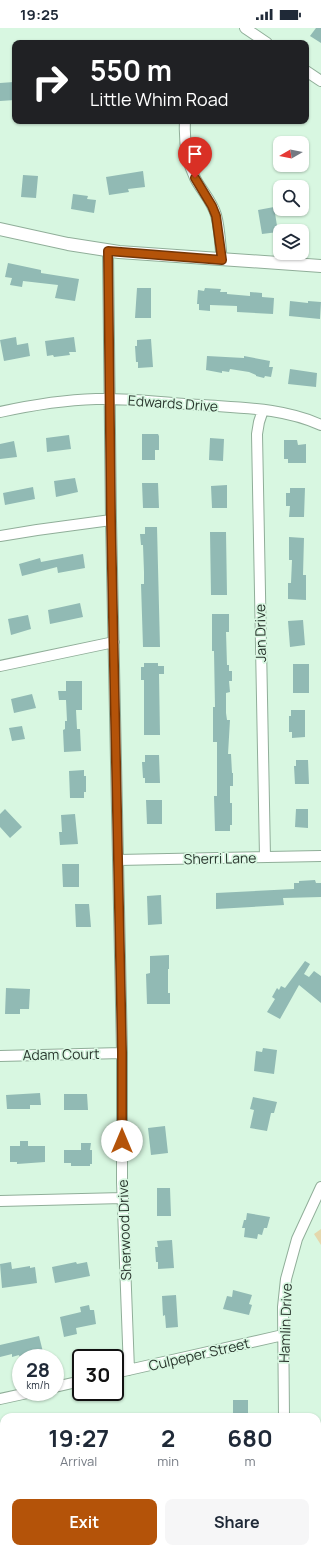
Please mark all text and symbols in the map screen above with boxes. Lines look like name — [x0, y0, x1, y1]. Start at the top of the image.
text: 19:25 — [20, 4, 59, 25]
text: 550 m — [90, 51, 172, 89]
icon: right — [24, 56, 76, 108]
text: Little Whim Road — [90, 87, 228, 111]
north arrow — [273, 136, 309, 172]
map controls — [273, 136, 309, 260]
pin — [178, 137, 212, 178]
icon: arrive — [184, 143, 206, 165]
button: search — [273, 180, 309, 216]
button: layers — [273, 224, 309, 260]
street label: Edwards Drive — [127, 390, 219, 416]
street label: Jan Drive — [250, 604, 270, 662]
street label: Sherri Lane — [184, 848, 256, 868]
street label: Adam Court — [22, 1044, 100, 1064]
position arrow — [101, 1120, 143, 1162]
street label: Sherwood Drive — [113, 1179, 135, 1281]
street label: Hamlin Drive — [274, 1283, 296, 1363]
street label: Culpeper Street — [147, 1333, 252, 1375]
speed limit sign: 30 — [72, 1349, 124, 1401]
text: 28 — [26, 1356, 50, 1383]
text: km/h — [26, 1378, 50, 1392]
text: 19:27 — [48, 1421, 109, 1454]
text: 2 — [161, 1421, 175, 1454]
text: 680 — [227, 1421, 273, 1454]
text: Arrival — [60, 1452, 97, 1470]
text: min — [157, 1452, 179, 1470]
text: m — [244, 1452, 256, 1470]
button: Exit — [12, 1499, 157, 1545]
button: Share — [165, 1499, 309, 1545]

